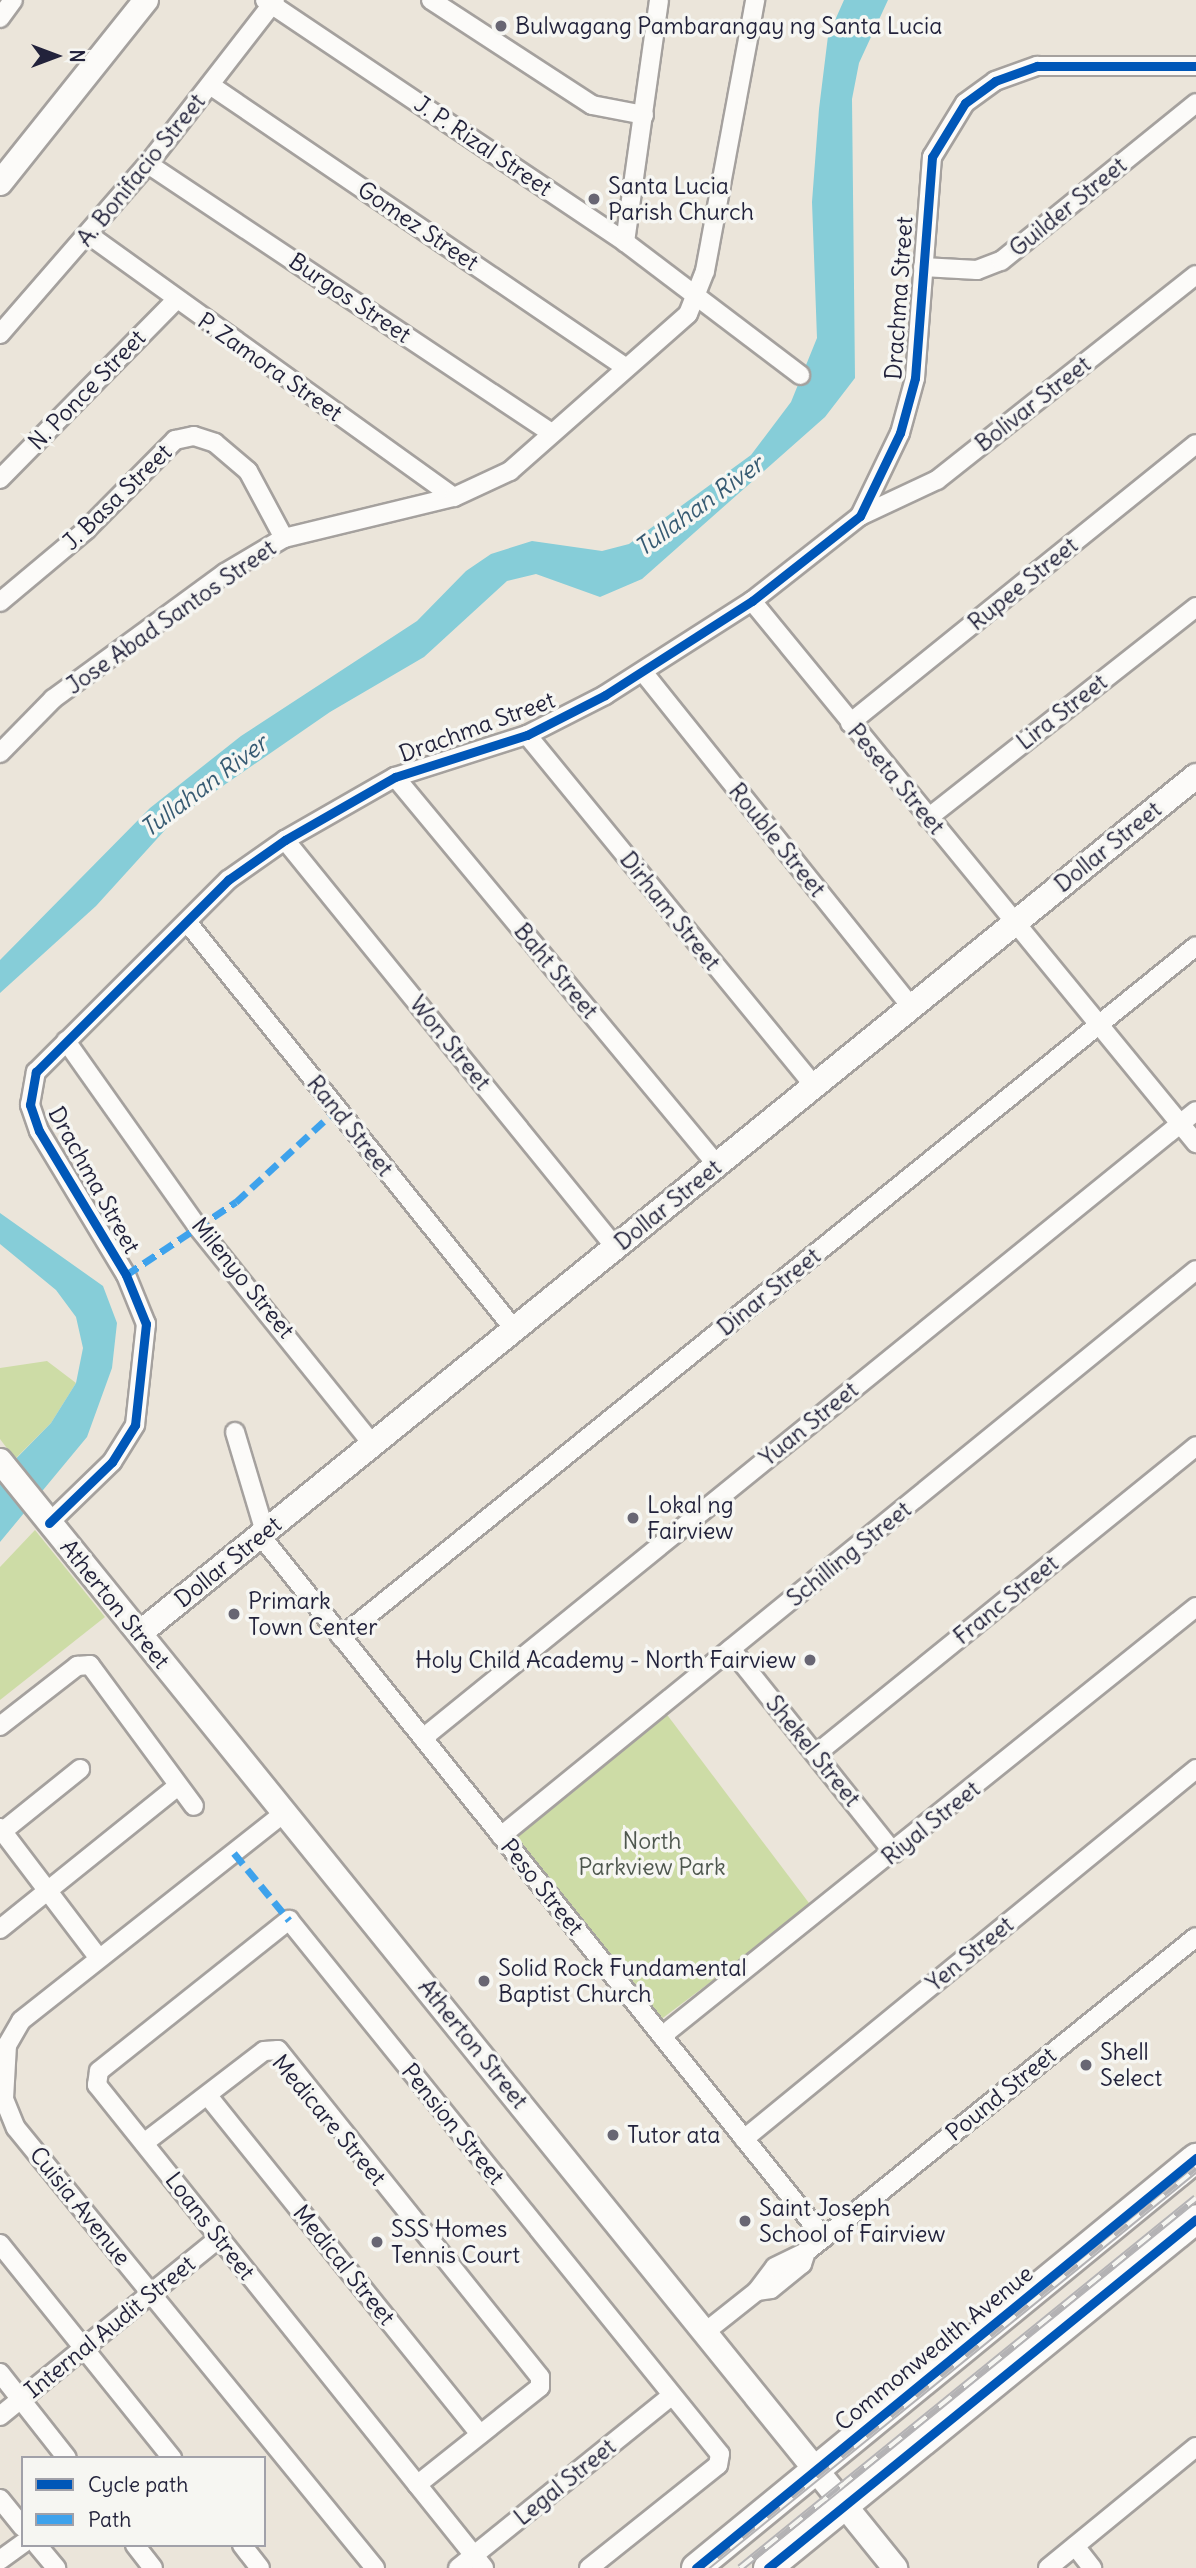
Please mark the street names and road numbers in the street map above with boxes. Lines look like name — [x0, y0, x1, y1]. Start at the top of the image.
street label: A. Bonifacio Street — [71, 88, 211, 252]
street label: J. P. Rizal Street — [409, 90, 557, 202]
street label: Guilder Street — [1004, 151, 1132, 263]
street label: Gomez Street — [352, 175, 484, 277]
street label: Drachma Street — [880, 215, 918, 381]
street label: Burgos Street — [284, 247, 416, 349]
street label: P. Zamora Street — [192, 307, 348, 427]
street label: N. Ponce Street — [23, 324, 151, 456]
street label: Bolivar Street — [970, 350, 1096, 458]
street label: J. Basa Street — [57, 438, 177, 556]
street label: Rupee Street — [963, 532, 1083, 636]
street label: Jose Abad Santos Street — [61, 534, 281, 700]
street label: Lira Street — [1011, 668, 1113, 756]
street label: Drachma Street — [395, 686, 559, 768]
street label: Peseta Street — [842, 718, 950, 840]
street label: Rouble Street — [723, 778, 831, 902]
street label: Dollar Street — [1049, 796, 1167, 898]
street label: Dirham Street — [614, 846, 726, 976]
street label: Baht Street — [508, 918, 604, 1024]
street label: Won Street — [404, 990, 496, 1096]
street label: Rand Street — [301, 1070, 399, 1182]
street label: Drachma Street — [42, 1102, 146, 1258]
street label: Dollar Street — [609, 1154, 727, 1256]
street label: Milenyo Street — [186, 1212, 300, 1344]
street label: Dinar Street — [712, 1242, 826, 1342]
street label: Yuan Street — [754, 1376, 864, 1472]
street label: Schilling Street — [781, 1496, 917, 1612]
street label: Dollar Street — [169, 1511, 287, 1613]
street label: Atherton Street — [54, 1534, 176, 1674]
street label: Franc Street — [948, 1550, 1064, 1650]
street label: Shekel Street — [760, 1690, 866, 1812]
street label: Riyal Street — [876, 1775, 986, 1871]
street label: Peso Street — [495, 1833, 589, 1941]
street label: Yen Street — [921, 1911, 1019, 1997]
street label: Atherton Street — [412, 1974, 534, 2114]
street label: Pound Street — [940, 2041, 1062, 2147]
street label: Medicare Street — [266, 2049, 392, 2191]
street label: Pension Street — [396, 2058, 510, 2190]
street label: Cuisia Avenue — [24, 2141, 136, 2271]
street label: Loans Street — [159, 2167, 261, 2285]
street label: Medical Street — [287, 2199, 401, 2331]
street label: Internal Audit Street — [19, 2250, 201, 2404]
street label: Commonwealth Avenue — [829, 2260, 1039, 2436]
street label: Legal Street — [509, 2433, 621, 2531]

